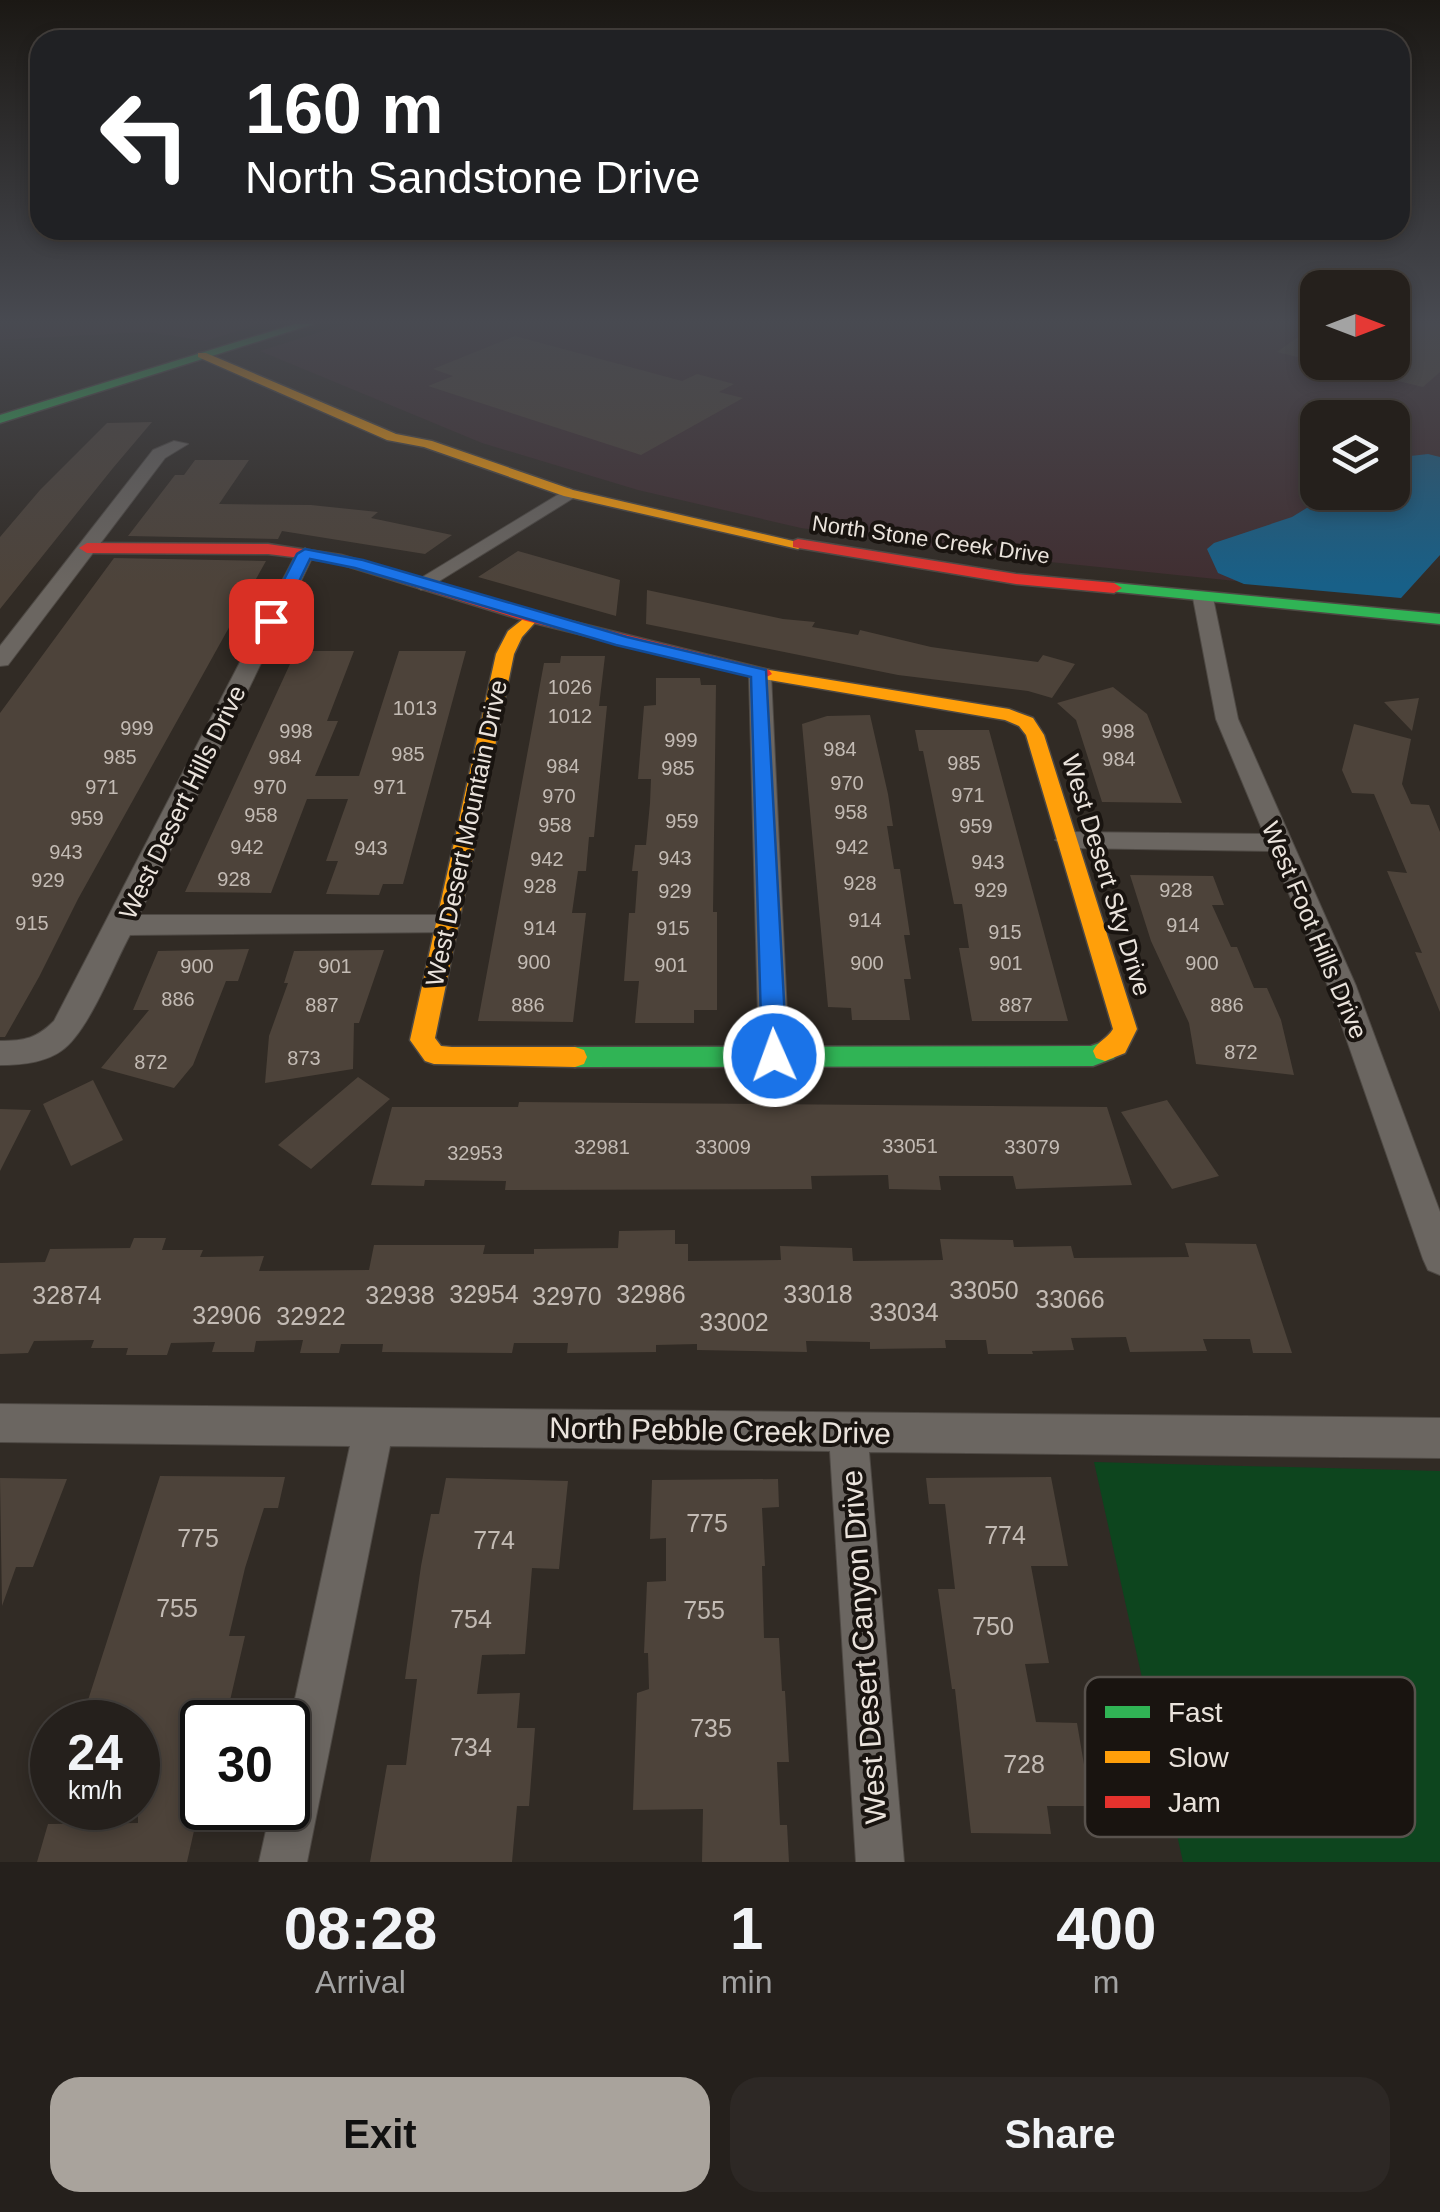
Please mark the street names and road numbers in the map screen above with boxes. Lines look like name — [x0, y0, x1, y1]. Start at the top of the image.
street label: North Stone Creek Drive — [811, 510, 1051, 569]
street label: West Desert Mountain Drive — [420, 677, 512, 989]
street label: West Desert Hills Drive — [113, 681, 251, 923]
street label: West Desert Sky Drive — [1057, 751, 1157, 999]
street label: West Foot Hills Drive — [1257, 817, 1373, 1043]
street label: North Pebble Creek Drive — [549, 1411, 891, 1450]
street label: West Desert Canyon Drive — [835, 1469, 892, 1825]

